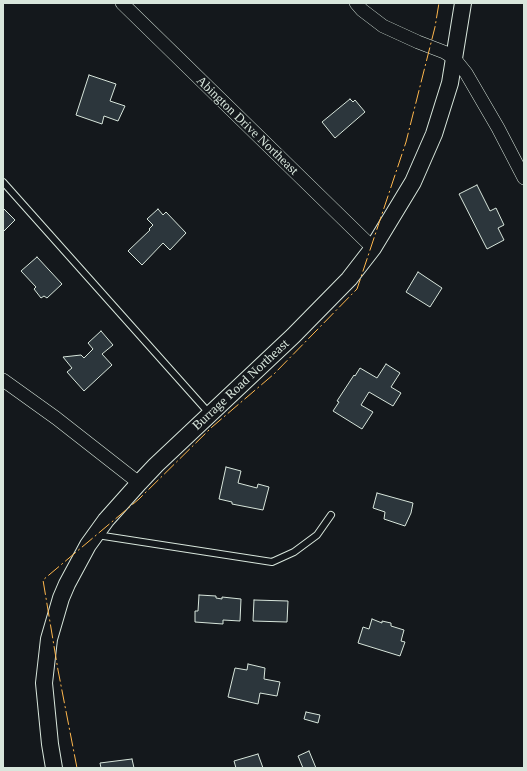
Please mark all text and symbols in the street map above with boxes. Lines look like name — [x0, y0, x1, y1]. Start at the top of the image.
street label: Abington Drive Northeast — [193, 73, 301, 179]
street label: Burrage Road Northeast — [189, 336, 293, 434]

